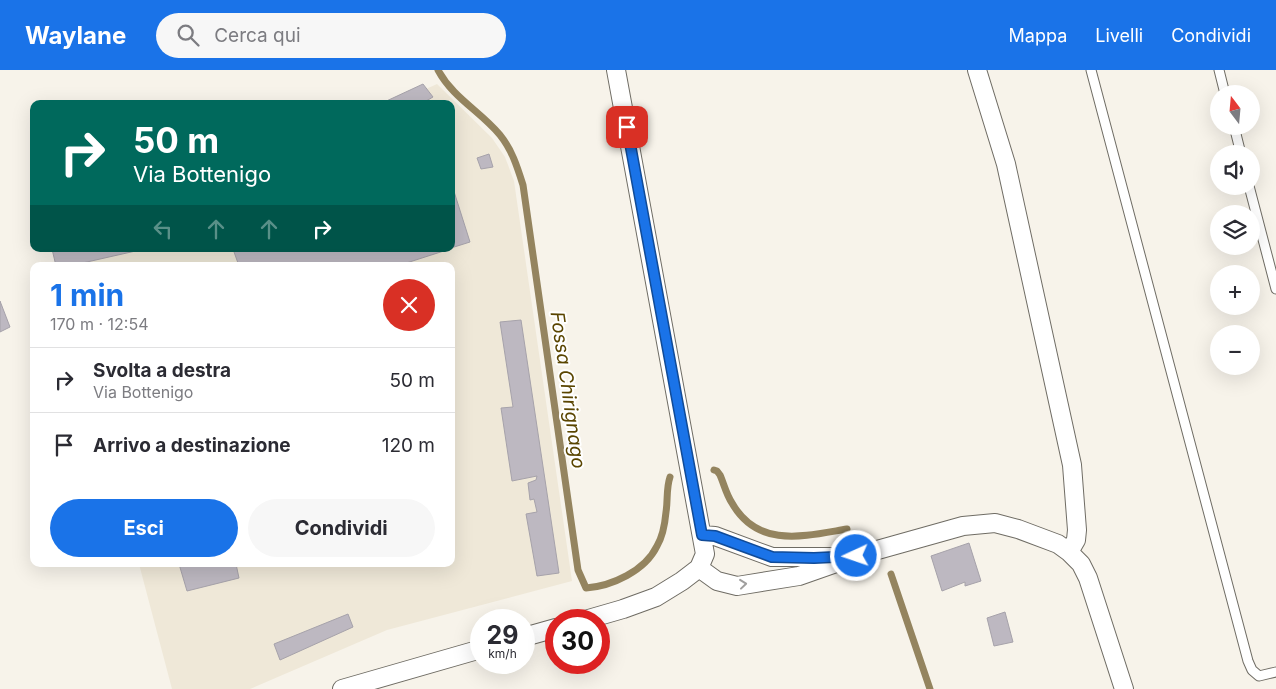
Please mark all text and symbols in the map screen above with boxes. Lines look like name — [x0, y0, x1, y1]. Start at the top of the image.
search box — [156, 13, 506, 58]
text: Waylane — [25, 21, 126, 50]
icon: search — [174, 21, 202, 49]
text: Cerca qui — [214, 24, 301, 47]
text: Mappa — [1009, 25, 1067, 46]
text: Livelli — [1095, 25, 1143, 46]
text: Condividi — [1171, 25, 1251, 46]
north arrow — [1210, 85, 1260, 135]
map controls — [1210, 85, 1260, 375]
pin — [606, 106, 648, 148]
icon: arrive — [613, 113, 641, 141]
text: 50 m — [133, 119, 219, 161]
icon: right — [50, 120, 115, 185]
button: sound — [1210, 145, 1260, 195]
text: Via Bottenigo — [133, 161, 271, 187]
button: layers — [1210, 205, 1260, 255]
icon: left — [149, 215, 177, 243]
icon: ahead — [202, 215, 230, 243]
icon: ahead — [255, 215, 283, 243]
icon: right — [308, 215, 336, 243]
button: + — [1210, 265, 1260, 315]
text: 1 min — [50, 277, 124, 313]
button: close — [383, 279, 435, 331]
water label: Fossa Chirignago — [546, 310, 590, 470]
text: 170 m · 12:54 — [50, 314, 148, 334]
button: − — [1210, 325, 1260, 375]
text: Svolta a destra — [93, 359, 231, 382]
icon: right — [50, 366, 78, 394]
text: 50 m — [389, 369, 435, 392]
text: Via Bottenigo — [93, 382, 193, 402]
icon: arrive — [50, 431, 78, 459]
text: Arrivo a destinazione — [93, 434, 291, 457]
text: 120 m — [382, 434, 435, 457]
button: Esci — [50, 499, 238, 557]
button: Condividi — [248, 499, 435, 557]
position arrow — [829, 529, 881, 581]
one-way arrow — [740, 579, 748, 590]
speed limit sign: 30 — [545, 609, 610, 674]
text: 29 — [487, 620, 518, 650]
text: km/h — [488, 646, 517, 661]

